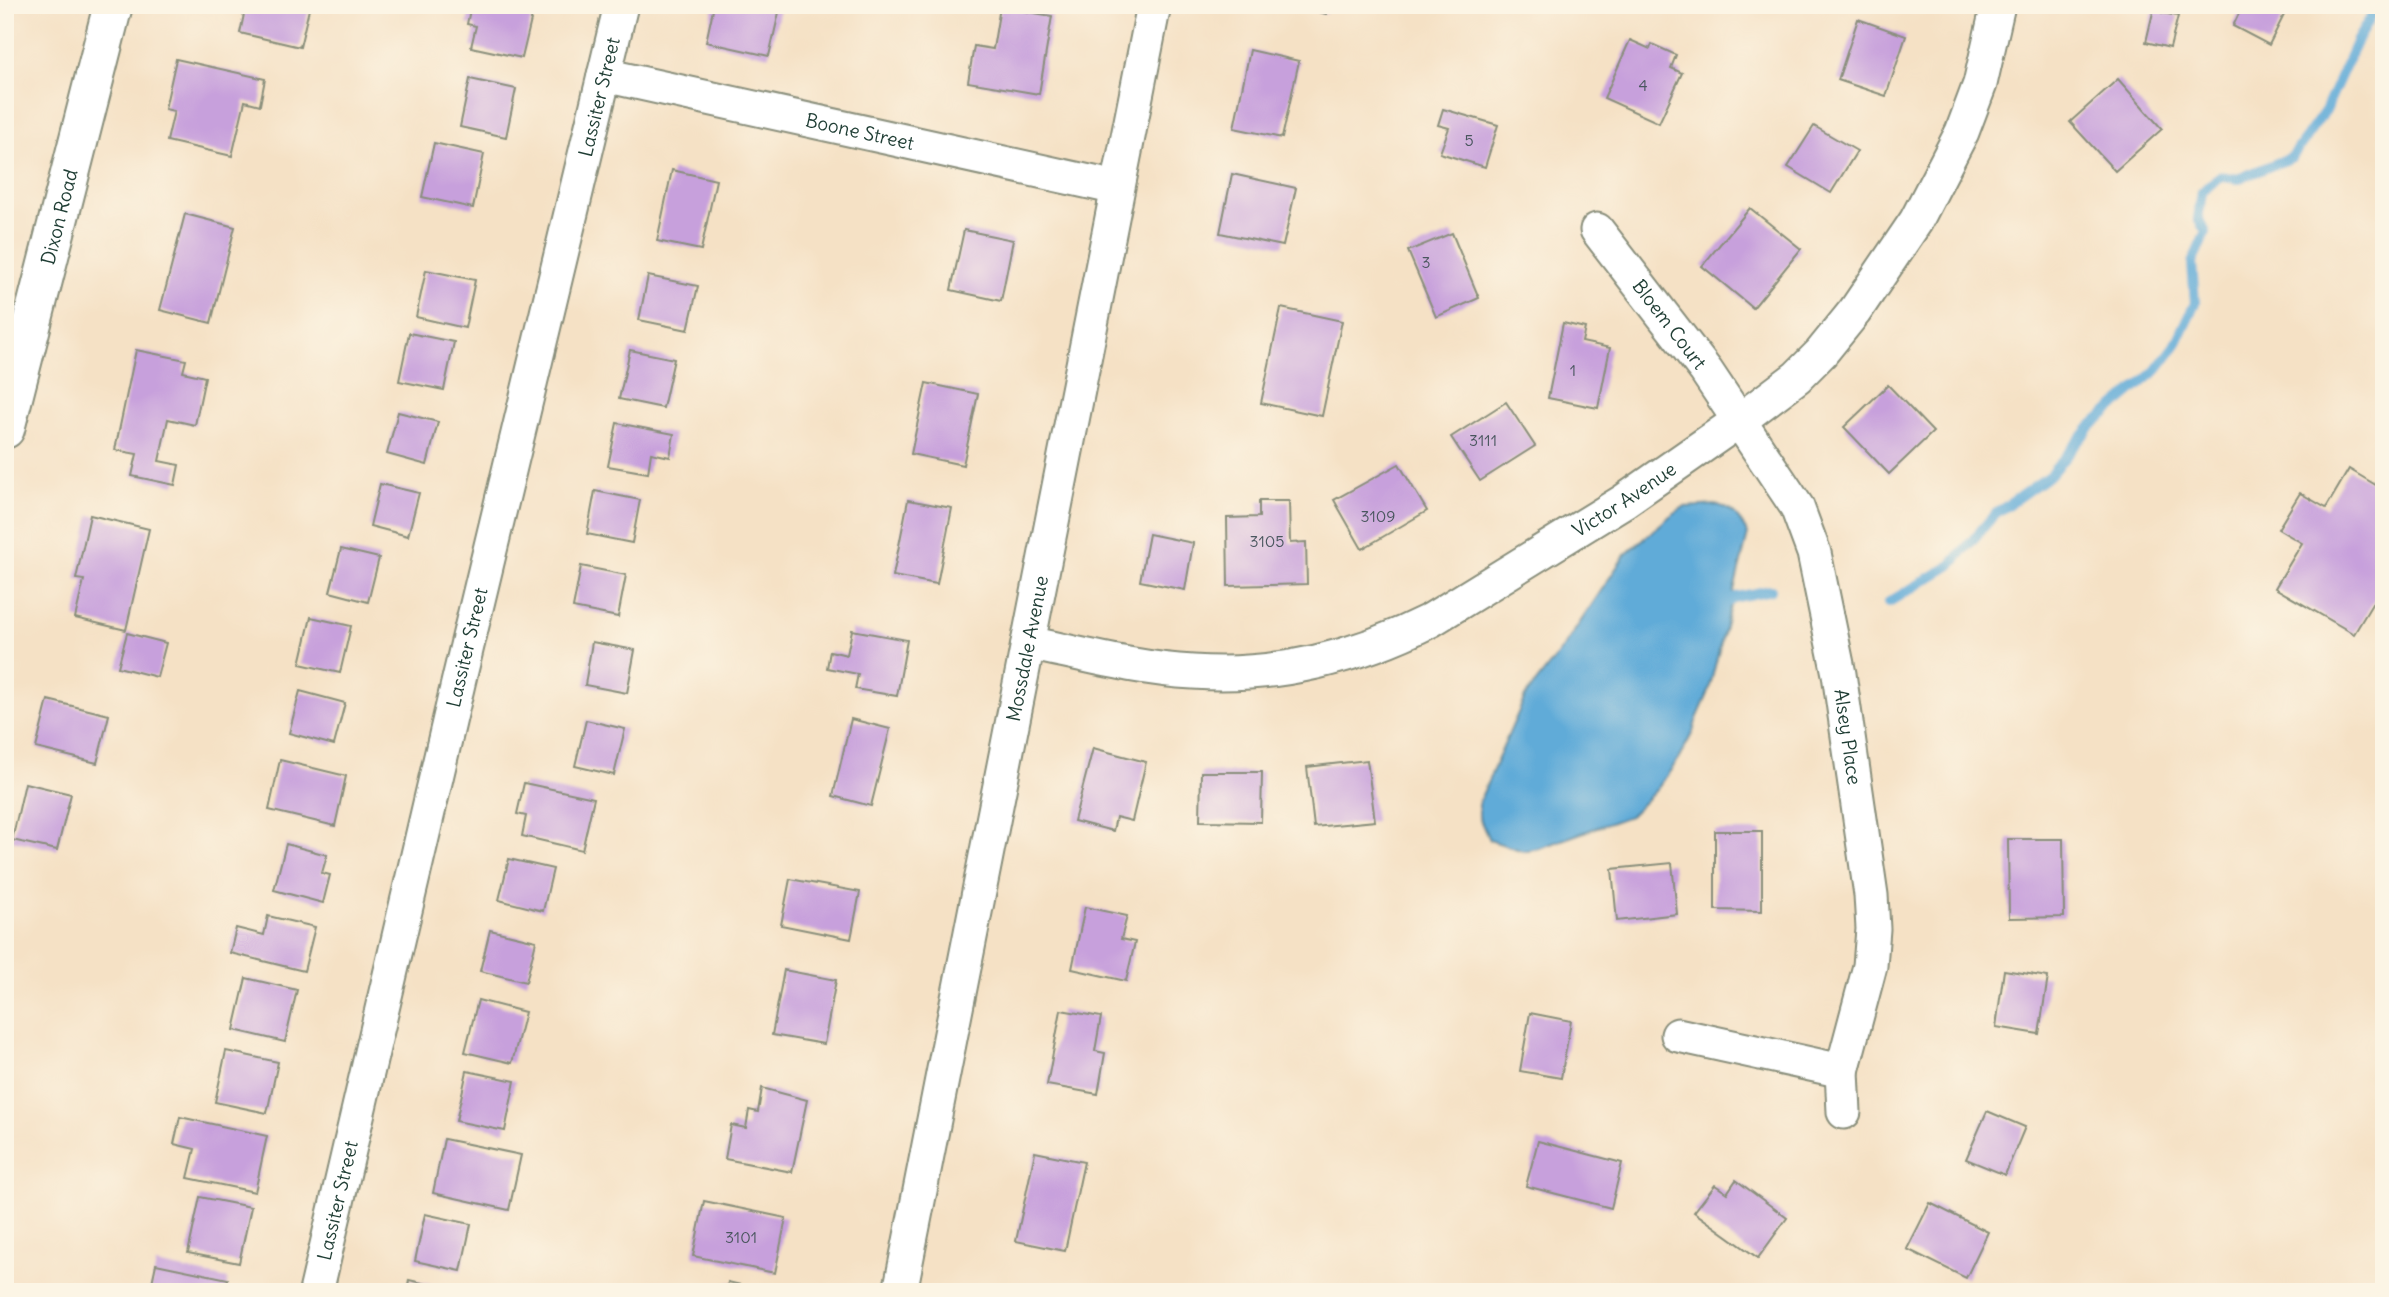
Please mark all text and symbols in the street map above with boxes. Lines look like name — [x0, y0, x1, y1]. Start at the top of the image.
street label: Lassiter Street — [573, 35, 625, 159]
house number: 4 — [1638, 75, 1648, 95]
street label: Boone Street — [803, 108, 916, 155]
house number: 5 — [1464, 130, 1474, 150]
street label: Dixon Road — [35, 167, 83, 267]
house number: 3 — [1421, 252, 1431, 272]
street label: Bloem Court — [1628, 274, 1712, 374]
house number: 1 — [1570, 360, 1576, 380]
house number: 3111 — [1469, 430, 1497, 450]
street label: Victor Avenue — [1568, 457, 1680, 542]
house number: 3109 — [1361, 506, 1396, 526]
house number: 3105 — [1250, 531, 1285, 551]
street label: Mossdale Avenue — [1001, 573, 1053, 723]
street label: Lassiter Street — [441, 585, 493, 710]
street label: Alsey Place — [1829, 687, 1867, 786]
street label: Lassiter Street — [312, 1138, 363, 1263]
house number: 3101 — [725, 1227, 757, 1247]

